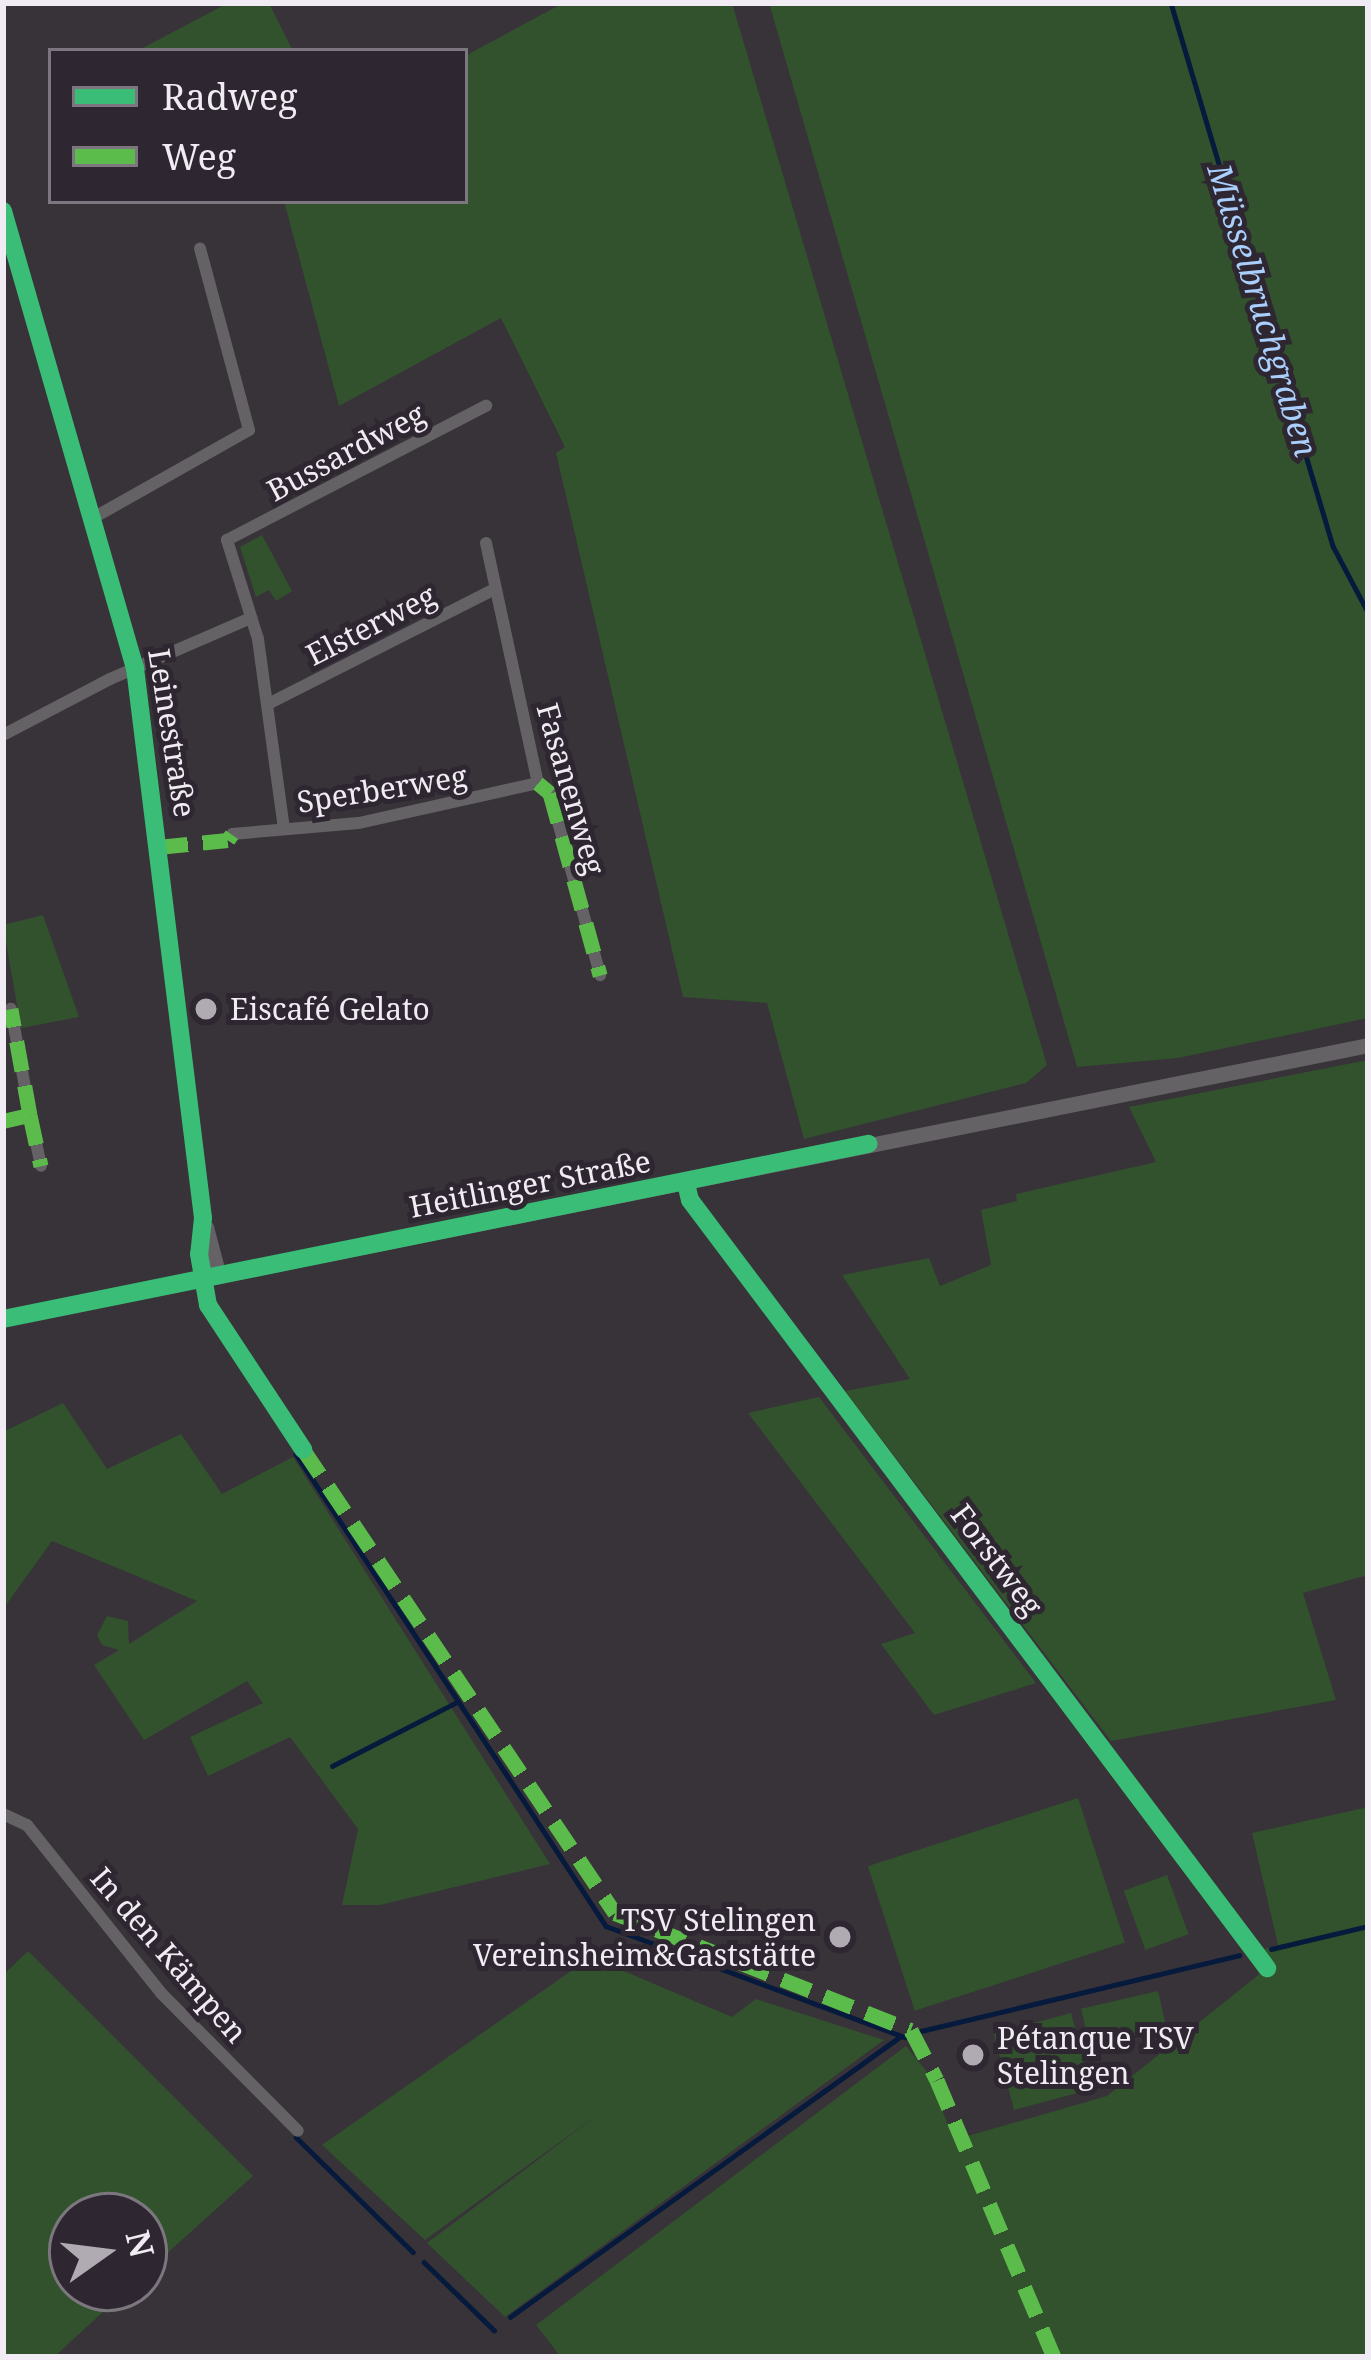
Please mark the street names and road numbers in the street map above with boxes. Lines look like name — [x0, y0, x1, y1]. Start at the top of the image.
street label: Bussardweg — [261, 395, 431, 509]
street label: Elsterweg — [300, 577, 442, 673]
street label: Leinestraße — [141, 646, 203, 820]
street label: Fasanenweg — [529, 699, 613, 879]
street label: Sperberweg — [294, 758, 470, 820]
street label: Heitlinger Straße — [406, 1143, 654, 1225]
street label: Forstweg — [943, 1497, 1051, 1623]
street label: In den Kämpen — [83, 1860, 255, 2050]

